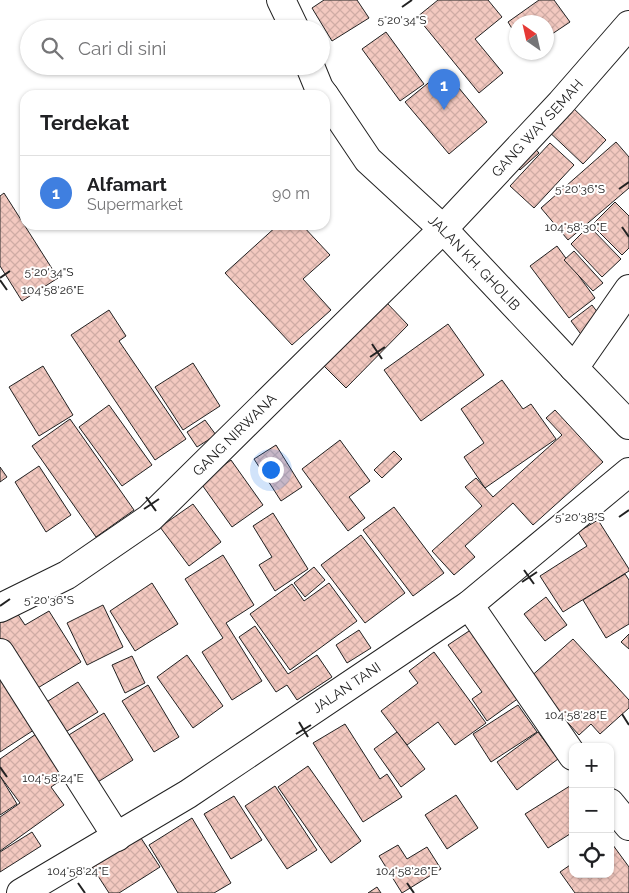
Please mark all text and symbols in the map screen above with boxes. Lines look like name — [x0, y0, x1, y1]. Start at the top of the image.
text: 5°20'34"S — [377, 13, 427, 27]
north arrow — [509, 15, 554, 60]
search box — [20, 20, 330, 75]
icon: search — [38, 34, 66, 62]
text: Cari di sini — [78, 37, 166, 59]
pin: 1 — [428, 69, 460, 110]
street label: GANG WAY SEMAH — [488, 76, 586, 180]
text: Terdekat — [40, 110, 129, 135]
text: Alfamart — [87, 173, 167, 195]
text: 5°20'36"S — [555, 182, 605, 196]
text: 1 — [52, 184, 60, 203]
text: 90 m — [272, 184, 310, 203]
text: Supermarket — [87, 195, 183, 214]
street label: JALAN KH. GHOLIB — [425, 212, 523, 314]
text: 104°58'30"E — [545, 220, 607, 234]
text: 5°20'34"S — [24, 265, 74, 279]
text: 104°58'26"E — [22, 283, 84, 297]
street label: GANG NIRWANA — [189, 390, 280, 479]
your location — [258, 457, 284, 483]
text: 5°20'38"S — [555, 510, 605, 524]
text: 5°20'36"S — [24, 593, 74, 607]
street label: JALAN TANI — [309, 659, 384, 716]
text: 104°58'28"E — [545, 708, 607, 722]
map controls — [569, 743, 614, 878]
button: + — [569, 743, 614, 788]
text: 104°58'24"E — [22, 771, 84, 785]
button: − — [569, 788, 614, 833]
button: locate — [569, 833, 614, 878]
text: 104°58'24"E — [47, 864, 109, 878]
text: 104°58'26"E — [376, 864, 438, 878]

